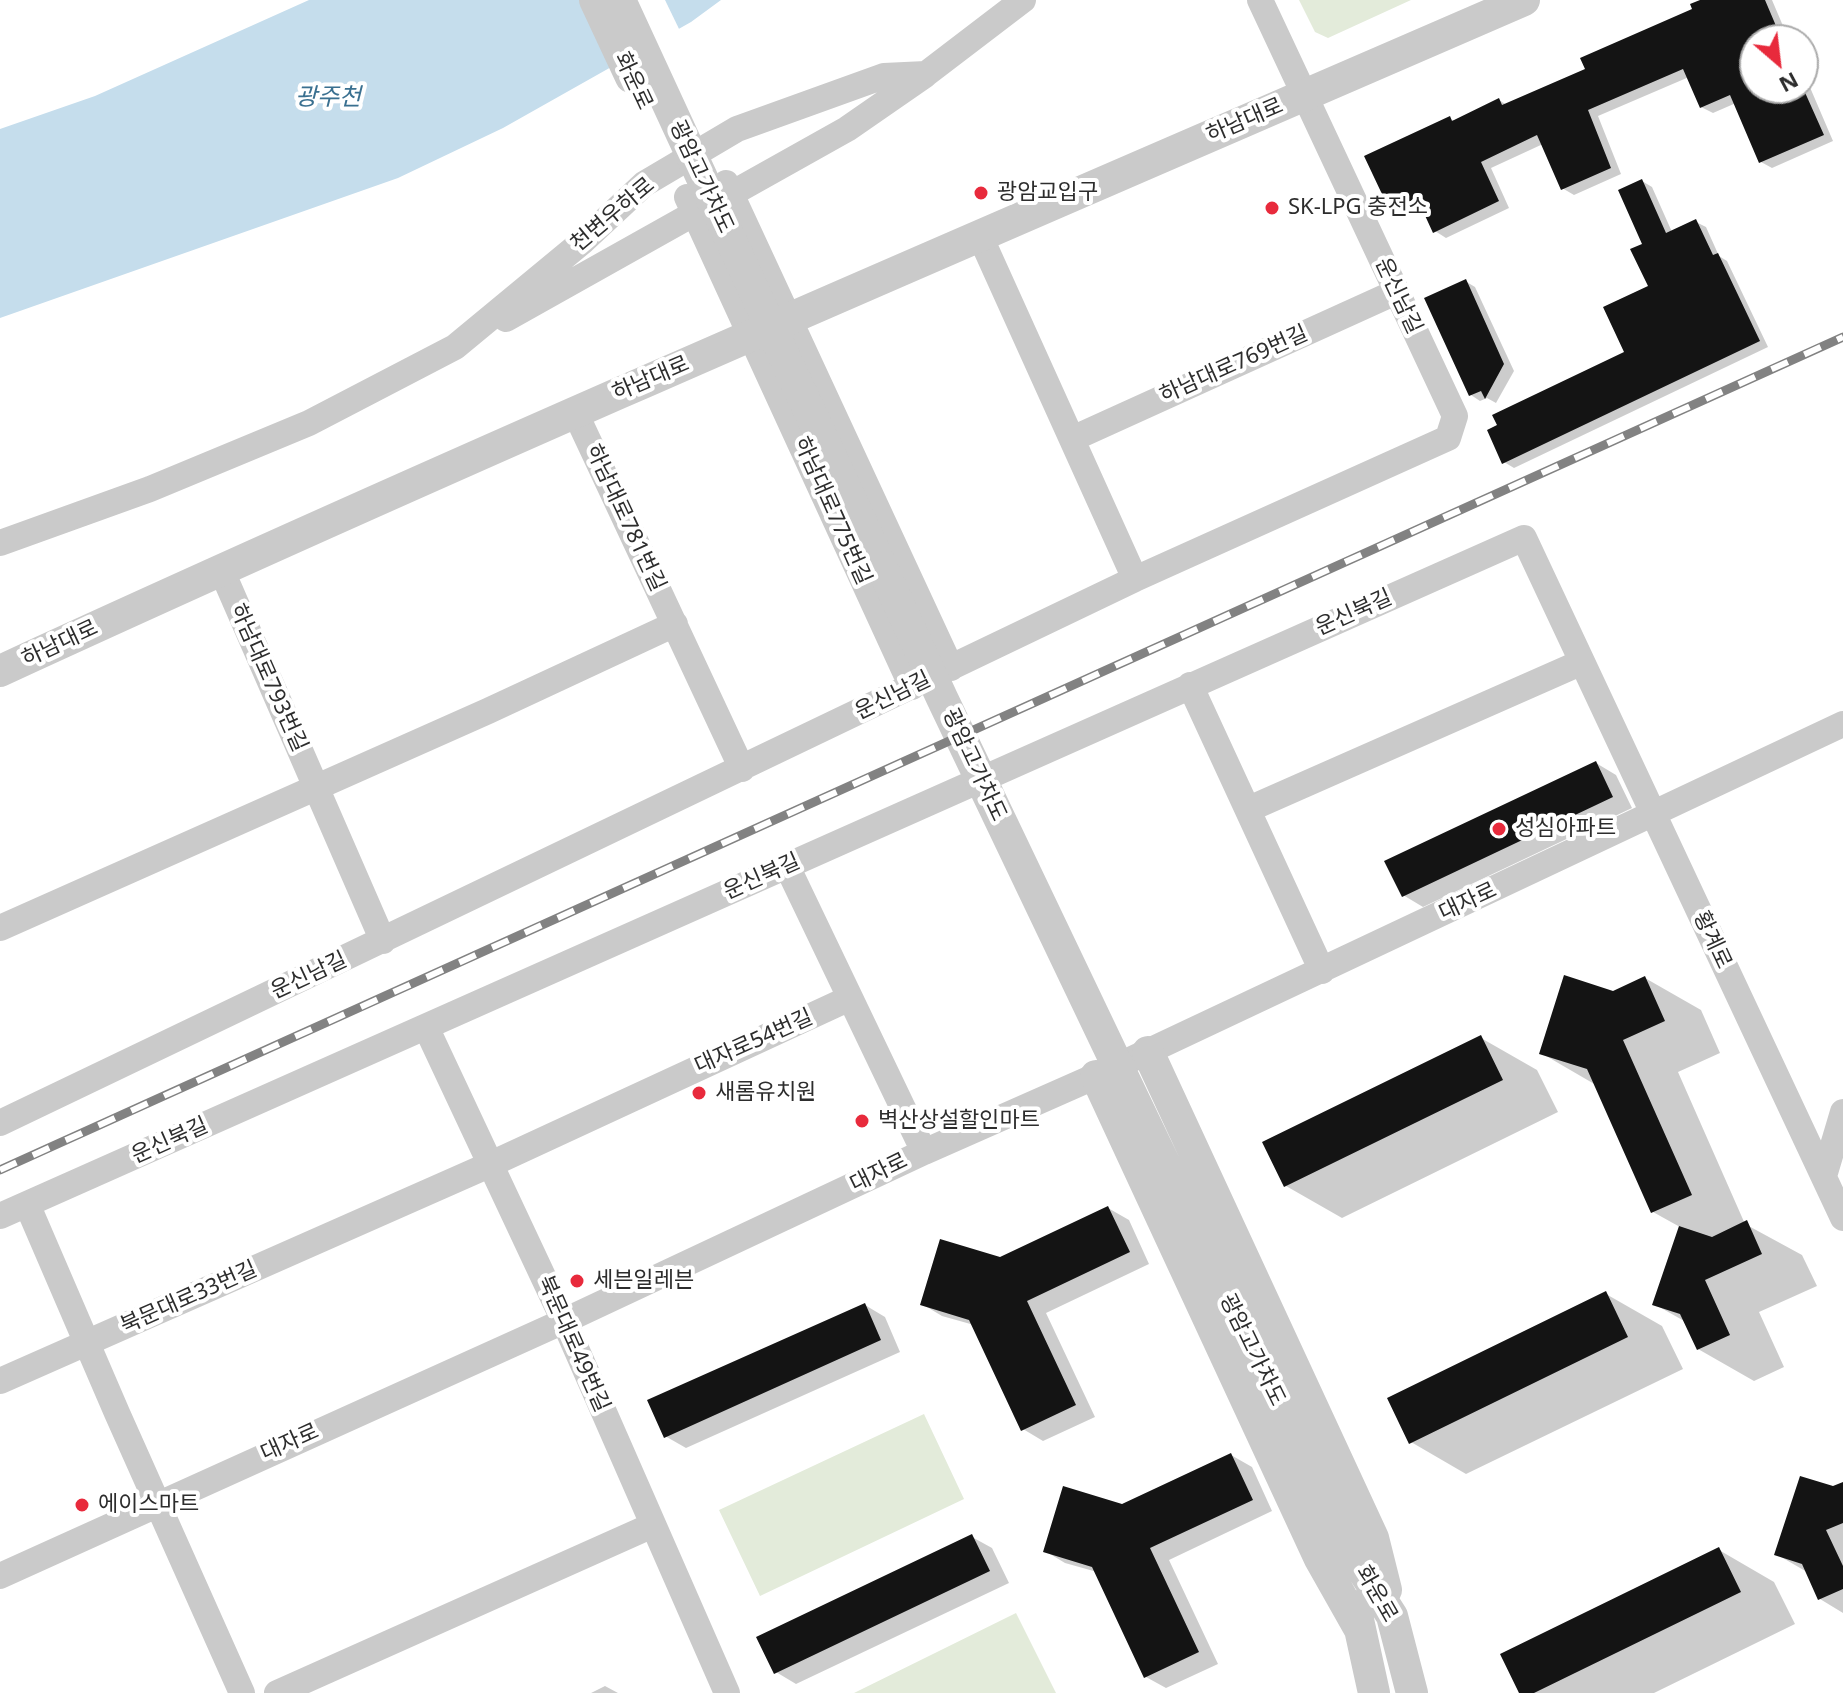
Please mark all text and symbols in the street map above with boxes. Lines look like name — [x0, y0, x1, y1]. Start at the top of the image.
north arrow — [1739, 24, 1819, 104]
street label: 화운로 — [608, 48, 658, 114]
text: N — [1774, 66, 1804, 101]
water label: 광주천 — [295, 84, 361, 112]
street label: 하남대로 — [1203, 93, 1287, 149]
street label: 광암고가차도 — [663, 116, 739, 238]
street label: 천변우하로 — [566, 172, 660, 258]
place label: 광암교입구 — [997, 180, 1098, 206]
marker: 광암교입구 — [972, 184, 990, 202]
place label: SK-LPG 충전소 — [1288, 195, 1428, 221]
marker: SK-LPG 충전소 — [1263, 199, 1281, 217]
street label: 운신남길 — [1369, 254, 1427, 338]
street label: 하남대로769번길 — [1156, 321, 1312, 409]
street label: 하남대로 — [609, 351, 693, 407]
street label: 하남대로775번길 — [788, 433, 876, 589]
street label: 하남대로781번길 — [579, 440, 671, 596]
street label: 운신북길 — [1312, 584, 1396, 642]
street label: 하남대로793번길 — [224, 600, 312, 756]
street label: 하남대로 — [18, 615, 102, 673]
street label: 운신남길 — [851, 666, 935, 726]
street label: 광암고가차도 — [936, 704, 1012, 826]
place label: 성심아파트 — [1515, 816, 1616, 842]
marker: 성심아파트 — [1490, 820, 1508, 838]
street label: 운신북길 — [720, 848, 804, 906]
street label: 대자로 — [1435, 877, 1501, 927]
street label: 황계로 — [1687, 907, 1737, 973]
street label: 운신남길 — [267, 947, 351, 1005]
street label: 대자로54번길 — [691, 1004, 817, 1080]
place label: 새롬유치원 — [715, 1080, 816, 1106]
marker: 새롬유치원 — [690, 1084, 708, 1102]
place label: 벽산상설할인마트 — [878, 1108, 1040, 1134]
street label: 운신북길 — [128, 1112, 212, 1170]
marker: 벽산상설할인마트 — [853, 1112, 871, 1130]
street label: 대자로 — [846, 1148, 912, 1198]
street label: 북문대로33번길 — [117, 1256, 261, 1340]
place label: 세븐일레븐 — [593, 1268, 694, 1294]
street label: 북문대로49번길 — [531, 1272, 615, 1416]
marker: 세븐일레븐 — [568, 1272, 586, 1290]
street label: 광암고가차도 — [1214, 1290, 1290, 1410]
street label: 대자로 — [257, 1419, 323, 1467]
place label: 에이스마트 — [98, 1492, 199, 1518]
marker: 에이스마트 — [73, 1496, 91, 1514]
street label: 화운로 — [1349, 1561, 1403, 1627]

